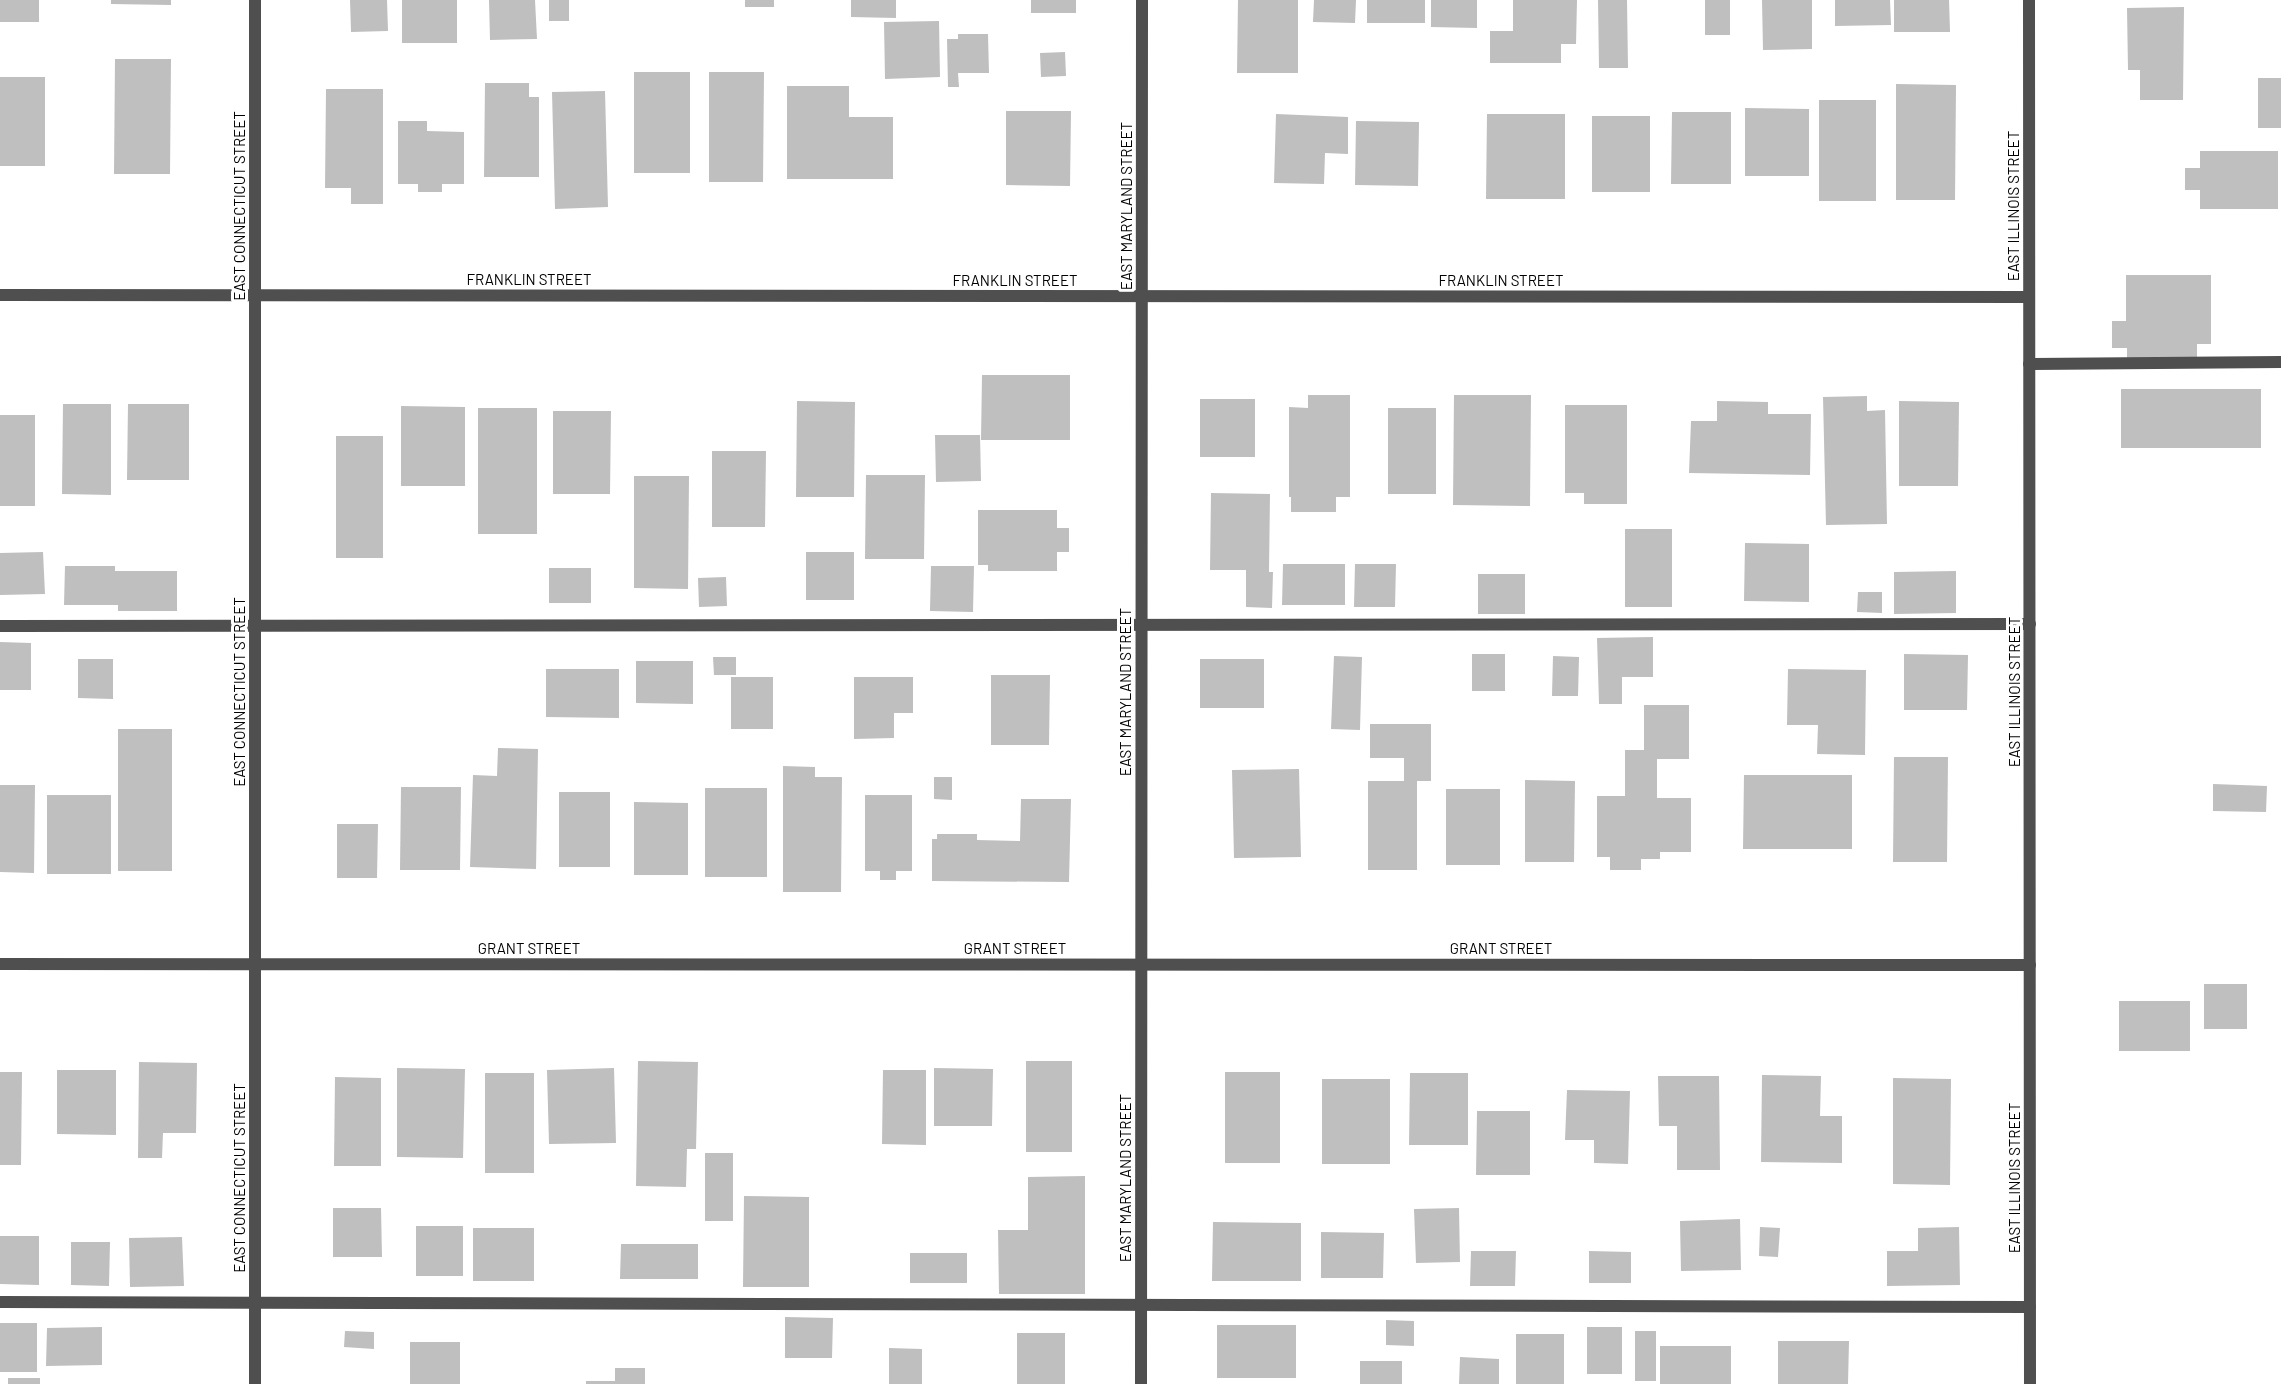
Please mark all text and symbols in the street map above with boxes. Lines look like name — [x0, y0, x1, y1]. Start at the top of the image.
street label: EAST CONNECTICUT STREET — [230, 111, 248, 301]
street label: EAST MARYLAND STREET — [1117, 122, 1135, 290]
street label: EAST ILLINOIS STREET — [2004, 131, 2022, 281]
street label: FRANKLIN STREET — [466, 270, 592, 288]
street label: FRANKLIN STREET — [952, 271, 1078, 289]
street label: FRANKLIN STREET — [1438, 271, 1564, 289]
street label: EAST CONNECTICUT STREET — [230, 597, 248, 787]
street label: EAST MARYLAND STREET — [1116, 608, 1134, 776]
street label: EAST ILLINOIS STREET — [2005, 617, 2023, 767]
street label: GRANT STREET — [478, 939, 580, 957]
street label: GRANT STREET — [964, 939, 1066, 957]
street label: GRANT STREET — [1450, 939, 1552, 957]
street label: EAST CONNECTICUT STREET — [230, 1083, 248, 1273]
street label: EAST MARYLAND STREET — [1116, 1094, 1134, 1262]
street label: EAST ILLINOIS STREET — [2005, 1103, 2023, 1253]

